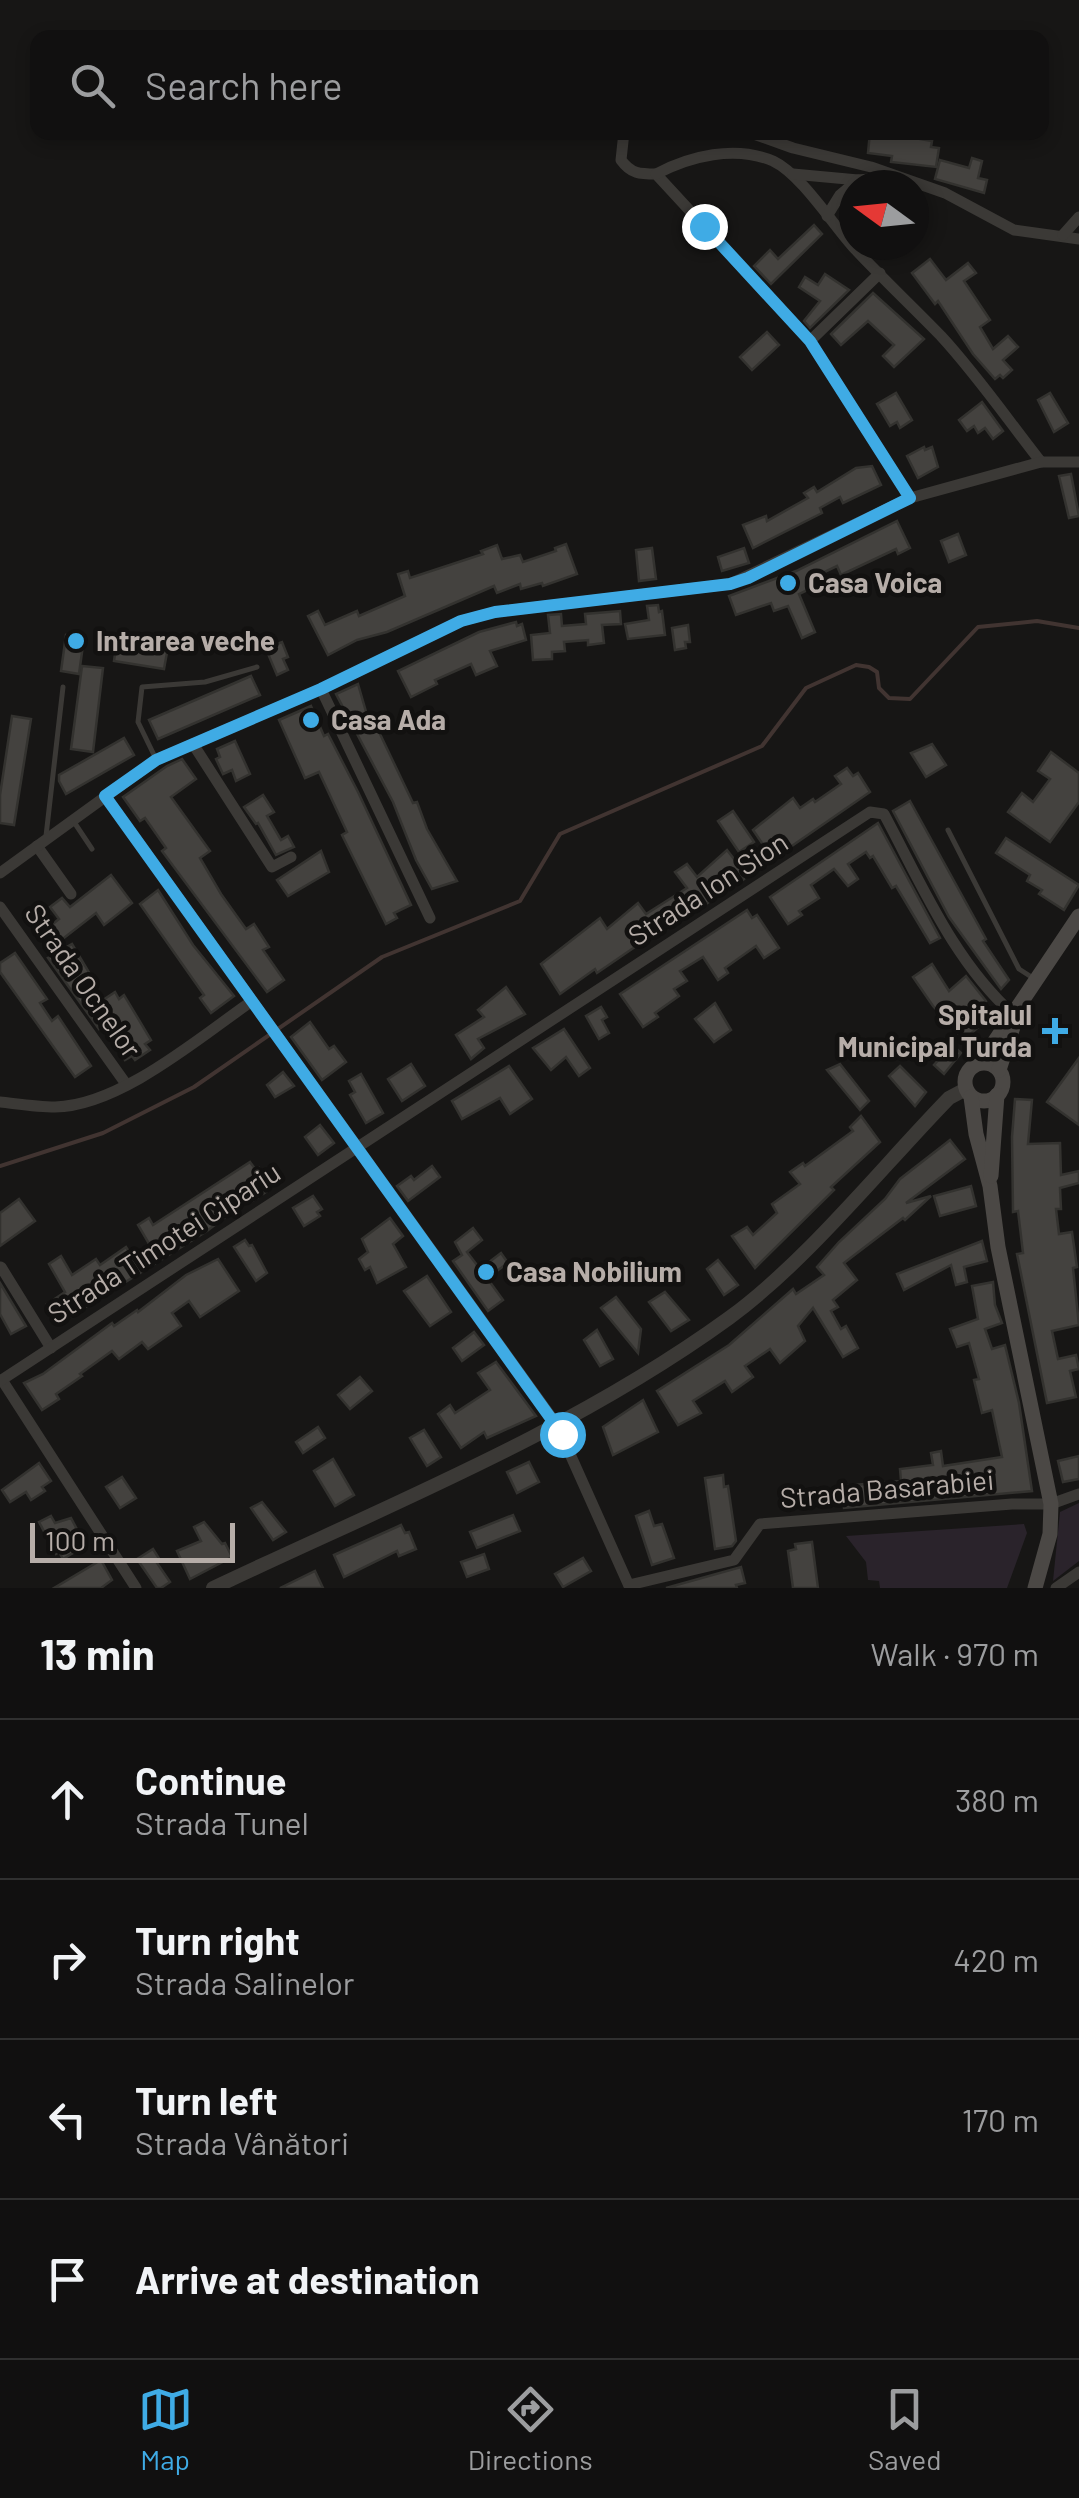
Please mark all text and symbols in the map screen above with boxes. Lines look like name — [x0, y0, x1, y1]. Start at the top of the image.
search box — [30, 30, 1049, 140]
icon: search — [65, 58, 120, 113]
text: Search here — [145, 62, 343, 108]
north arrow — [839, 170, 929, 260]
route end — [682, 204, 728, 250]
place label: Casa Voica — [808, 565, 942, 599]
marker: Casa Voica — [777, 572, 799, 594]
place label: Intrarea veche — [96, 623, 275, 657]
marker: Intrarea veche — [65, 630, 87, 652]
place label: Casa Ada — [331, 702, 446, 736]
marker: Casa Ada — [300, 709, 322, 731]
street label: Strada Ion Sion — [621, 824, 794, 952]
street label: Strada Ocnelor — [18, 897, 149, 1064]
place label: Spitalul Municipal Turda — [838, 997, 1032, 1063]
marker: Spitalul Municipal Turda — [1042, 1018, 1068, 1044]
street label: Strada Timotei Cipariu — [41, 1154, 286, 1330]
place label: Casa Nobilium — [506, 1254, 682, 1288]
marker: Casa Nobilium — [475, 1261, 497, 1283]
route start — [540, 1412, 586, 1458]
street label: Strada Basarabiei — [779, 1462, 995, 1514]
scale bar — [30, 1518, 235, 1562]
text: 100 m — [45, 1523, 115, 1557]
text: 13 min — [40, 1628, 155, 1678]
text: Walk · 970 m — [870, 1634, 1039, 1672]
text: Continue — [135, 1757, 286, 1803]
icon: ahead — [40, 1772, 95, 1827]
text: 380 m — [955, 1780, 1039, 1818]
text: Strada Tunel — [135, 1803, 309, 1841]
text: Turn right — [135, 1917, 300, 1963]
icon: right — [40, 1932, 95, 1987]
text: 420 m — [953, 1940, 1039, 1978]
text: Strada Salinelor — [135, 1963, 355, 2001]
text: Turn left — [135, 2077, 278, 2123]
icon: left — [40, 2092, 95, 2147]
text: 170 m — [962, 2100, 1039, 2138]
text: Strada Vânători — [135, 2123, 349, 2161]
icon: arrive — [40, 2252, 95, 2307]
text: Arrive at destination — [135, 2256, 480, 2302]
tab: Map — [138, 2382, 193, 2476]
tab: Directions — [468, 2382, 593, 2476]
tab: Saved — [868, 2382, 941, 2476]

